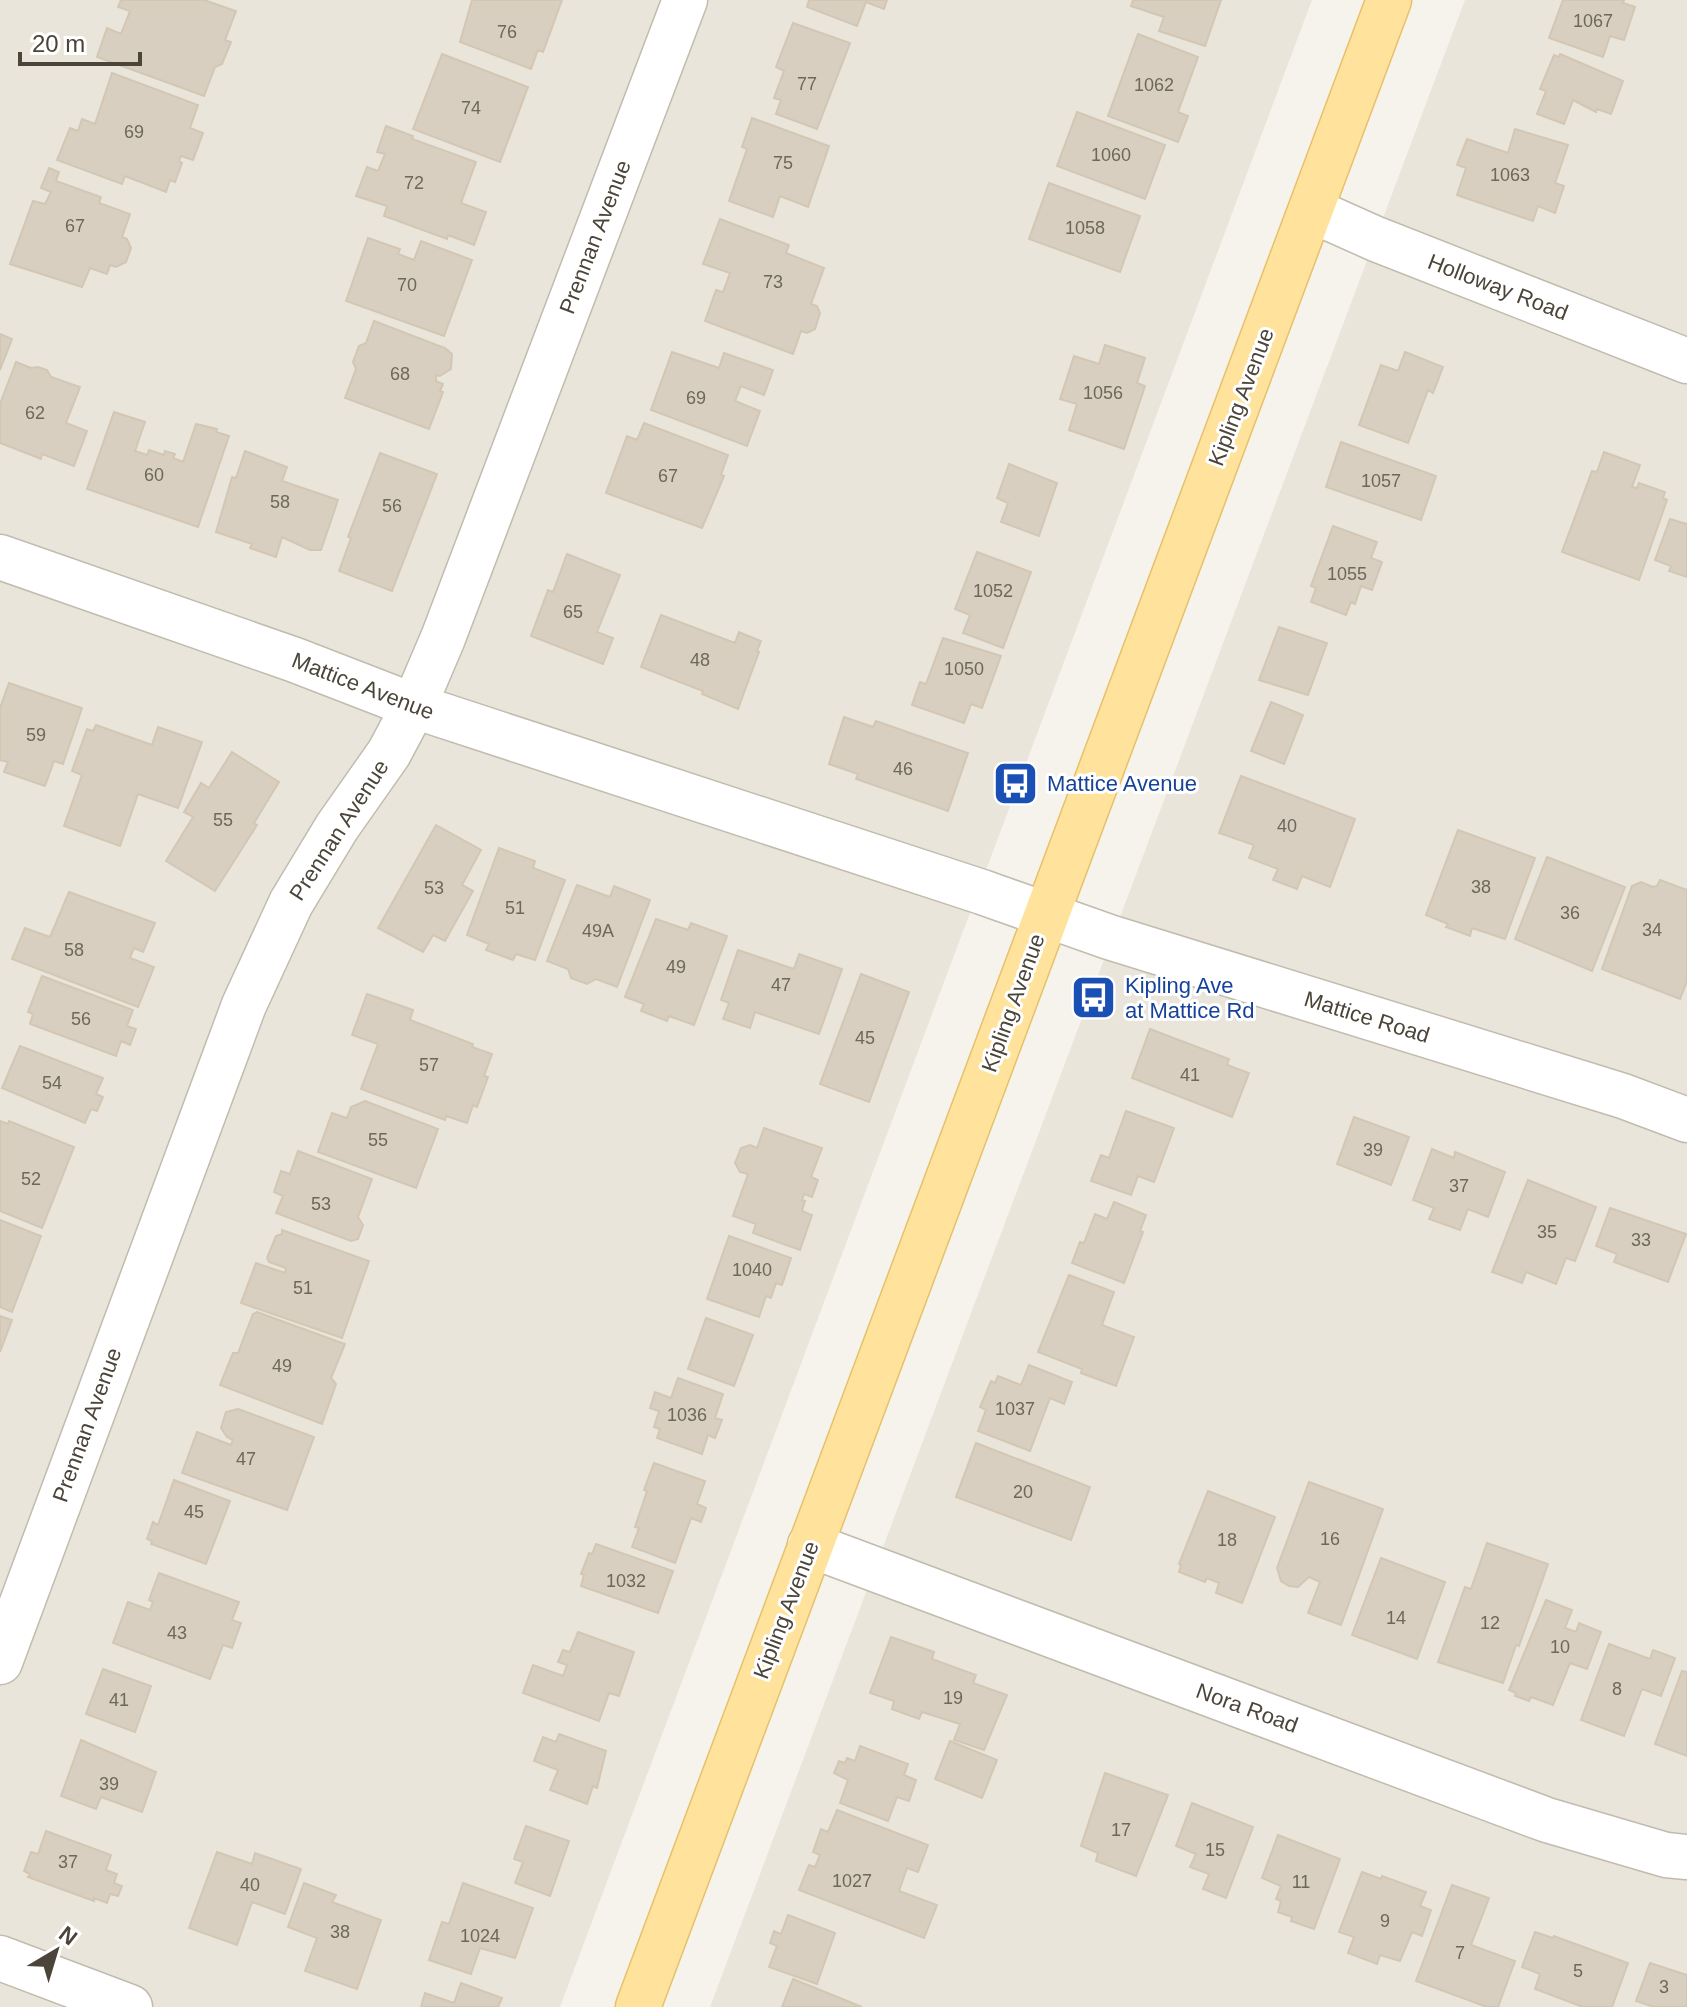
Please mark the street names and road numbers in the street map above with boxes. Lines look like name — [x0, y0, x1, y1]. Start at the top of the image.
street label: Prennan Avenue — [554, 157, 636, 317]
street label: Holloway Road — [1424, 249, 1572, 325]
street label: Kipling Avenue — [1203, 325, 1279, 469]
street label: Mattice Avenue — [288, 647, 438, 725]
street label: Prennan Avenue — [284, 755, 394, 905]
street label: Kipling Avenue — [976, 931, 1050, 1075]
street label: Mattice Road — [1301, 986, 1433, 1048]
street label: Prennan Avenue — [47, 1344, 127, 1506]
street label: Kipling Avenue — [748, 1538, 824, 1682]
street label: Nora Road — [1193, 1678, 1301, 1738]

